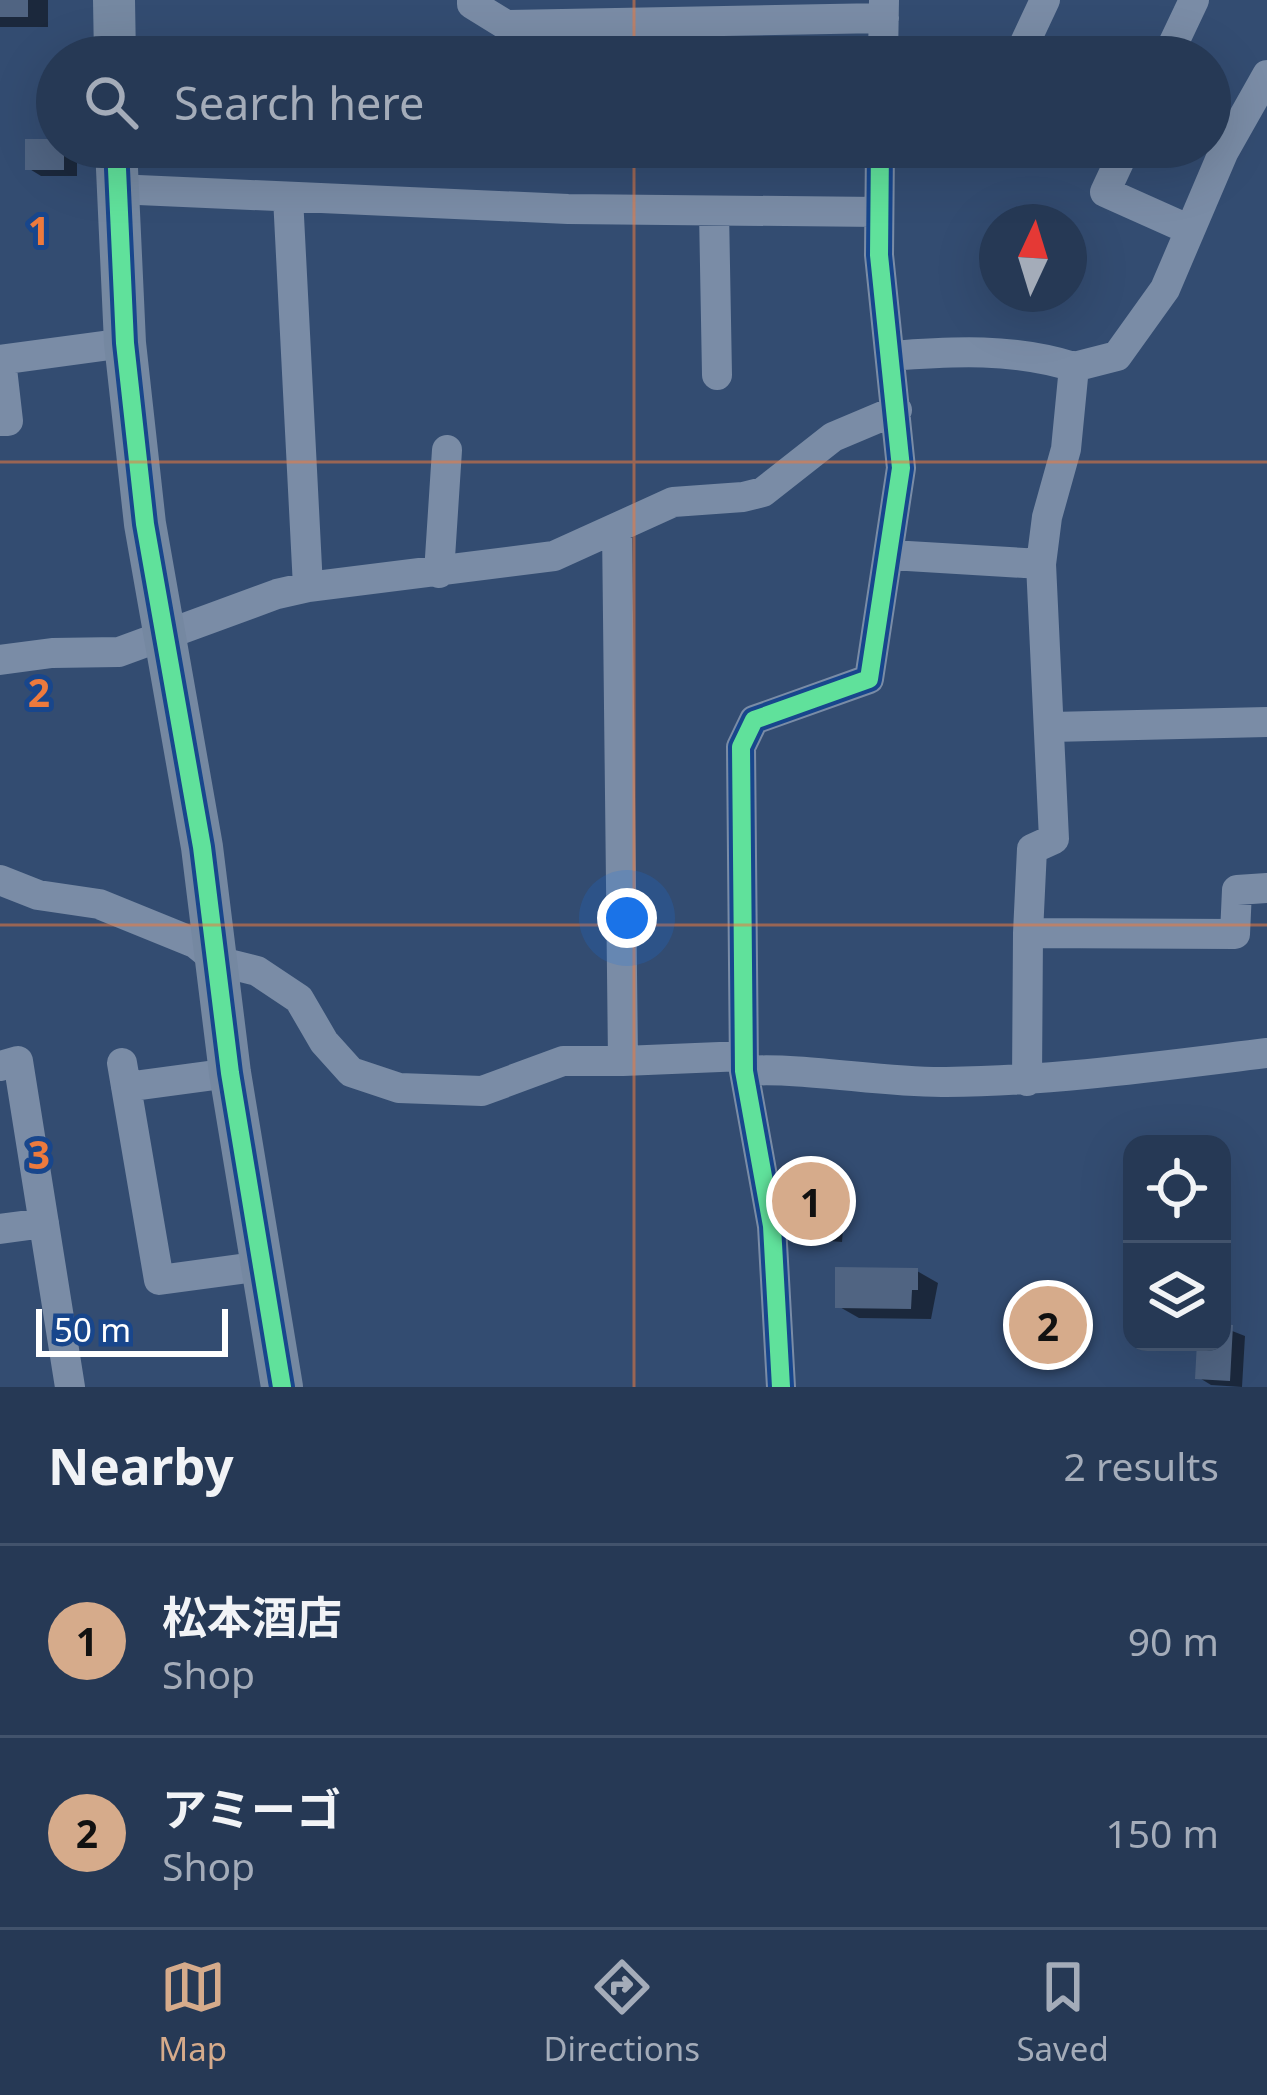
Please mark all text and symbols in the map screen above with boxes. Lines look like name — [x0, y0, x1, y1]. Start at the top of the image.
search box — [36, 36, 1231, 168]
icon: search — [78, 69, 144, 135]
text: Search here — [174, 72, 424, 133]
text: 1 — [28, 203, 50, 256]
north arrow — [979, 204, 1087, 312]
text: 2 — [28, 665, 50, 718]
your location — [597, 888, 657, 948]
text: 3 — [28, 1127, 50, 1180]
map controls — [1123, 1135, 1231, 1351]
button: locate — [1123, 1135, 1231, 1243]
pin: 1 — [772, 1156, 850, 1246]
button: layers — [1123, 1243, 1231, 1351]
pin: 2 — [1009, 1280, 1087, 1370]
scale bar — [36, 1303, 228, 1356]
text: 50 m — [54, 1307, 131, 1352]
text: Nearby — [48, 1430, 234, 1500]
text: 2 results — [1064, 1439, 1219, 1492]
text: 松本酒店 — [162, 1586, 342, 1647]
text: 1 — [76, 1614, 98, 1667]
text: 90 m — [1128, 1614, 1219, 1667]
text: Shop — [162, 1647, 255, 1700]
text: アミーゴ — [162, 1778, 341, 1839]
text: 2 — [76, 1806, 98, 1859]
text: 150 m — [1105, 1806, 1219, 1859]
text: Shop — [162, 1839, 255, 1892]
tab: Map — [158, 1954, 227, 2071]
tab: Directions — [543, 1954, 700, 2071]
tab: Saved — [1016, 1954, 1109, 2071]

